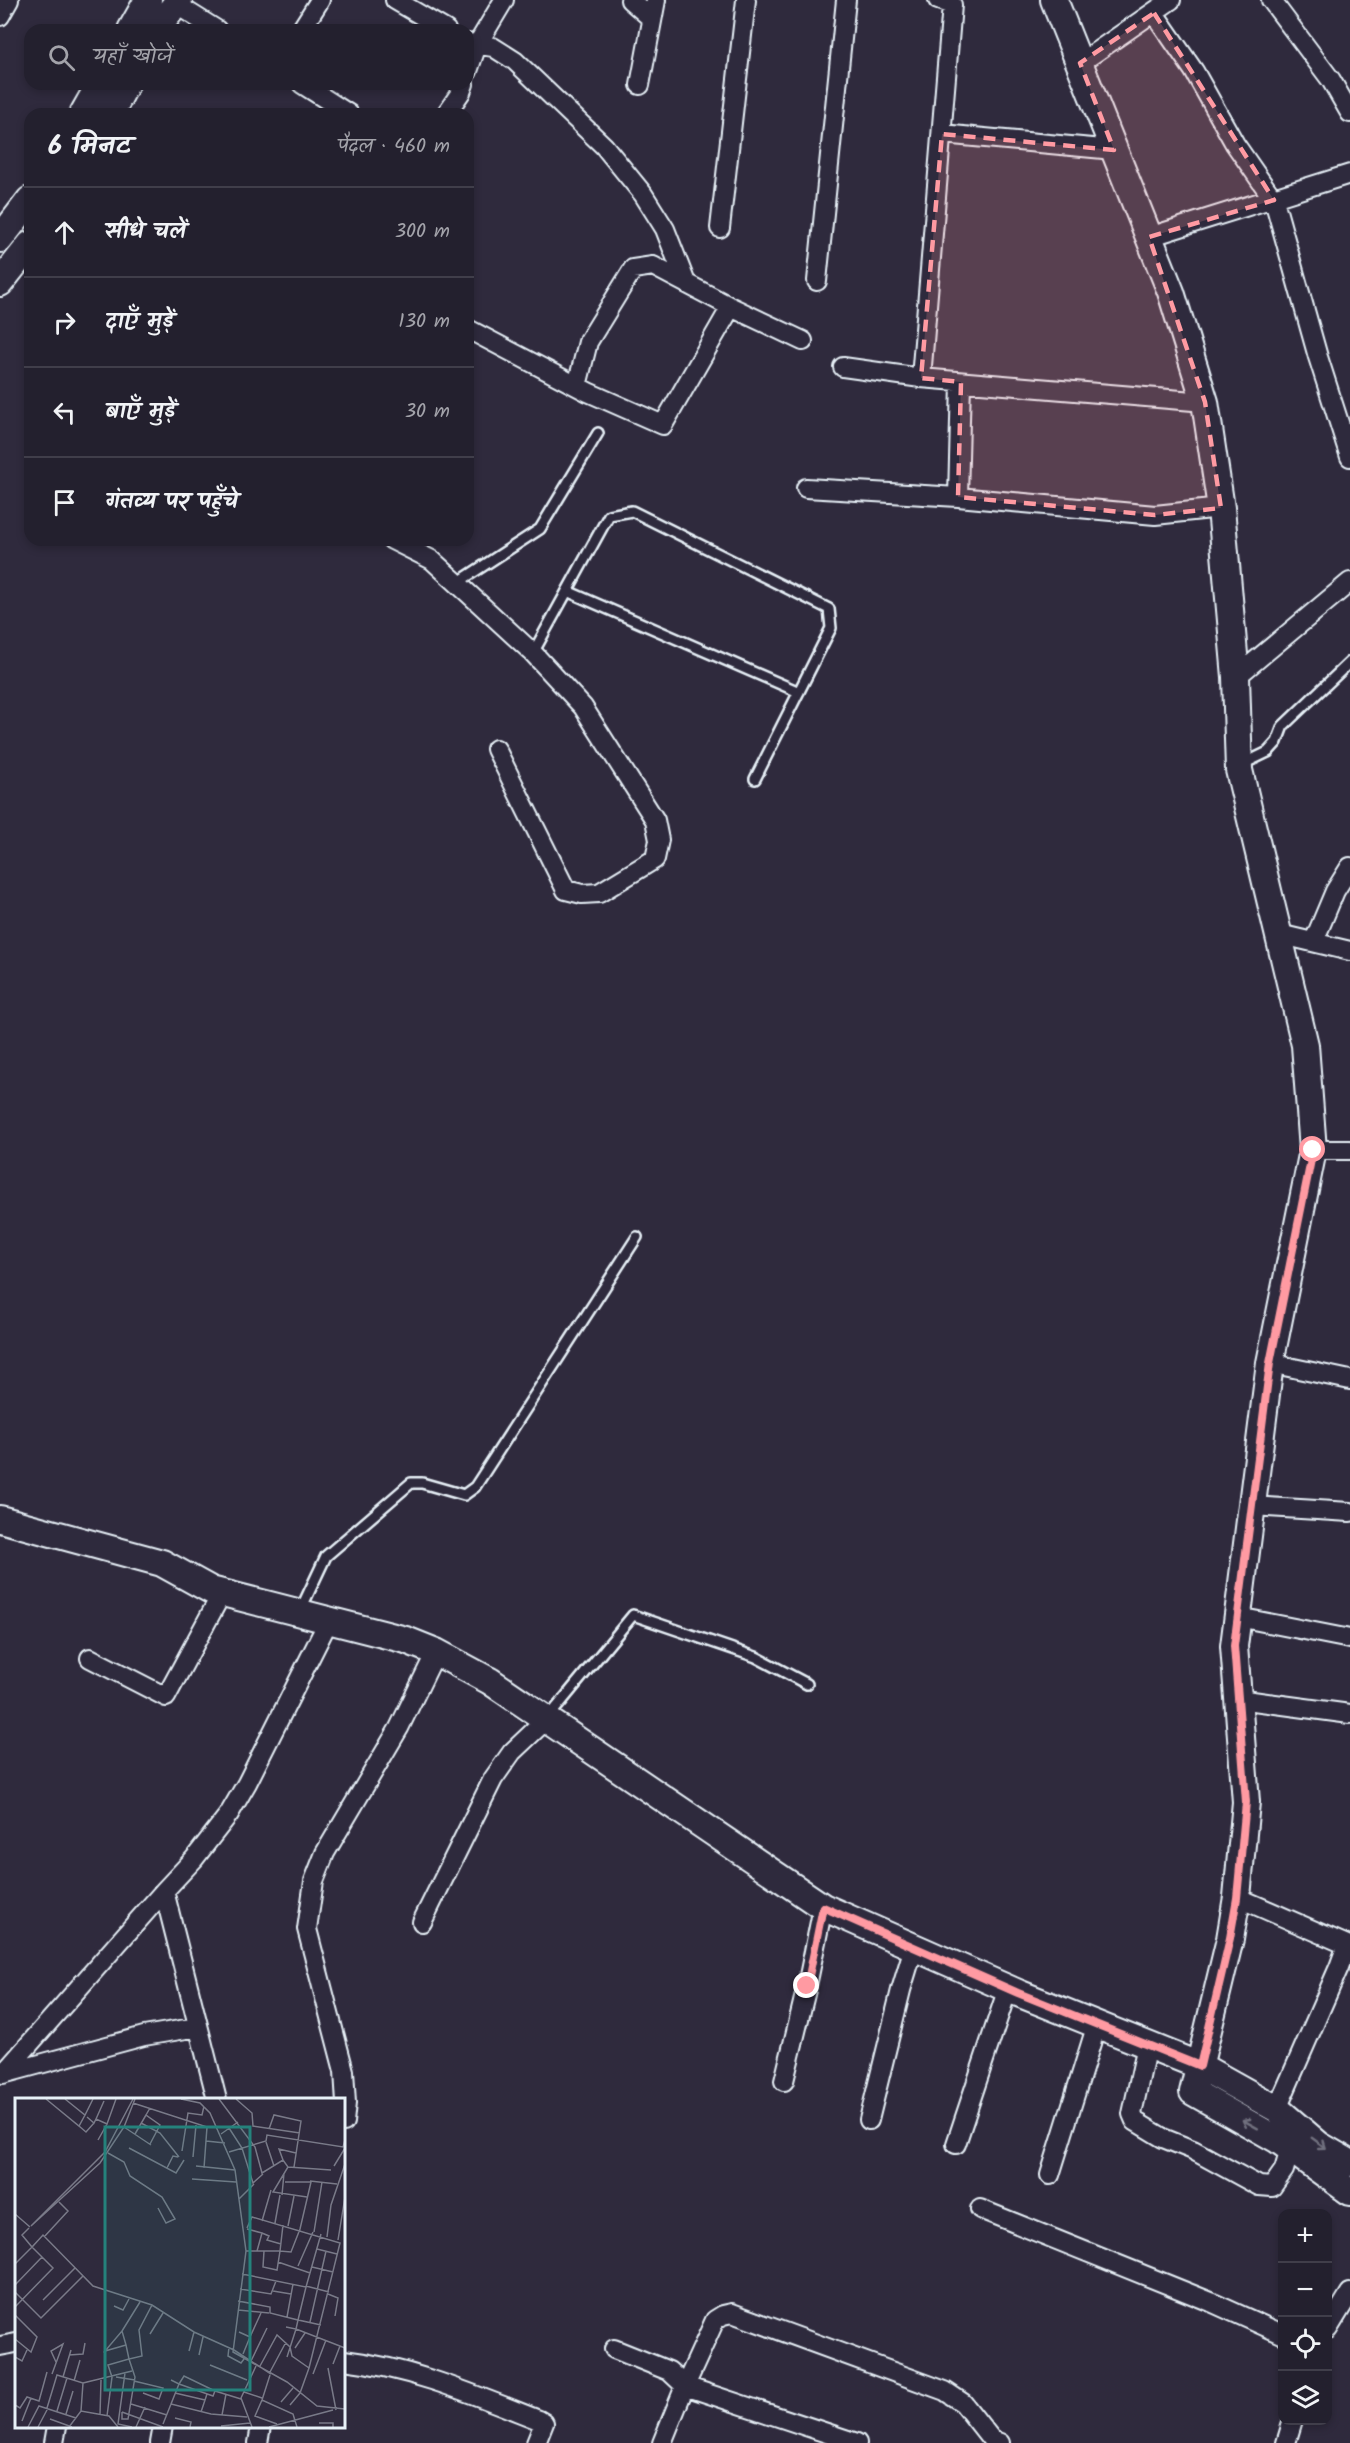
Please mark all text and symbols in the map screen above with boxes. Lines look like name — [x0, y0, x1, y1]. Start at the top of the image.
search box — [24, 24, 474, 90]
text: यहाँ खोजें — [93, 40, 172, 75]
icon: search — [45, 41, 78, 74]
text: 6 मिनट — [48, 126, 131, 168]
text: पैदल · 460 m — [338, 131, 450, 163]
text: सीधे चलें — [105, 215, 186, 250]
icon: ahead — [48, 216, 81, 249]
text: 300 m — [395, 216, 450, 248]
text: दाएँ मुड़ें — [105, 305, 174, 340]
icon: right — [48, 306, 81, 339]
text: 130 m — [398, 306, 450, 338]
text: बाएँ मुड़ें — [105, 395, 176, 430]
icon: left — [48, 396, 81, 429]
text: 30 m — [405, 396, 450, 428]
text: गंतव्य पर पहुँचे — [105, 485, 238, 520]
icon: arrive — [48, 486, 81, 519]
route start — [1299, 1136, 1325, 1162]
route end — [793, 1972, 819, 1998]
inset map — [15, 2098, 345, 2428]
one-way arrow — [1241, 2118, 1259, 2129]
one-way arrow — [1310, 2137, 1326, 2150]
map controls — [1278, 2209, 1332, 2425]
button: + — [1278, 2209, 1332, 2263]
button: − — [1278, 2263, 1332, 2317]
button: locate — [1278, 2317, 1332, 2371]
button: layers — [1278, 2371, 1332, 2425]

